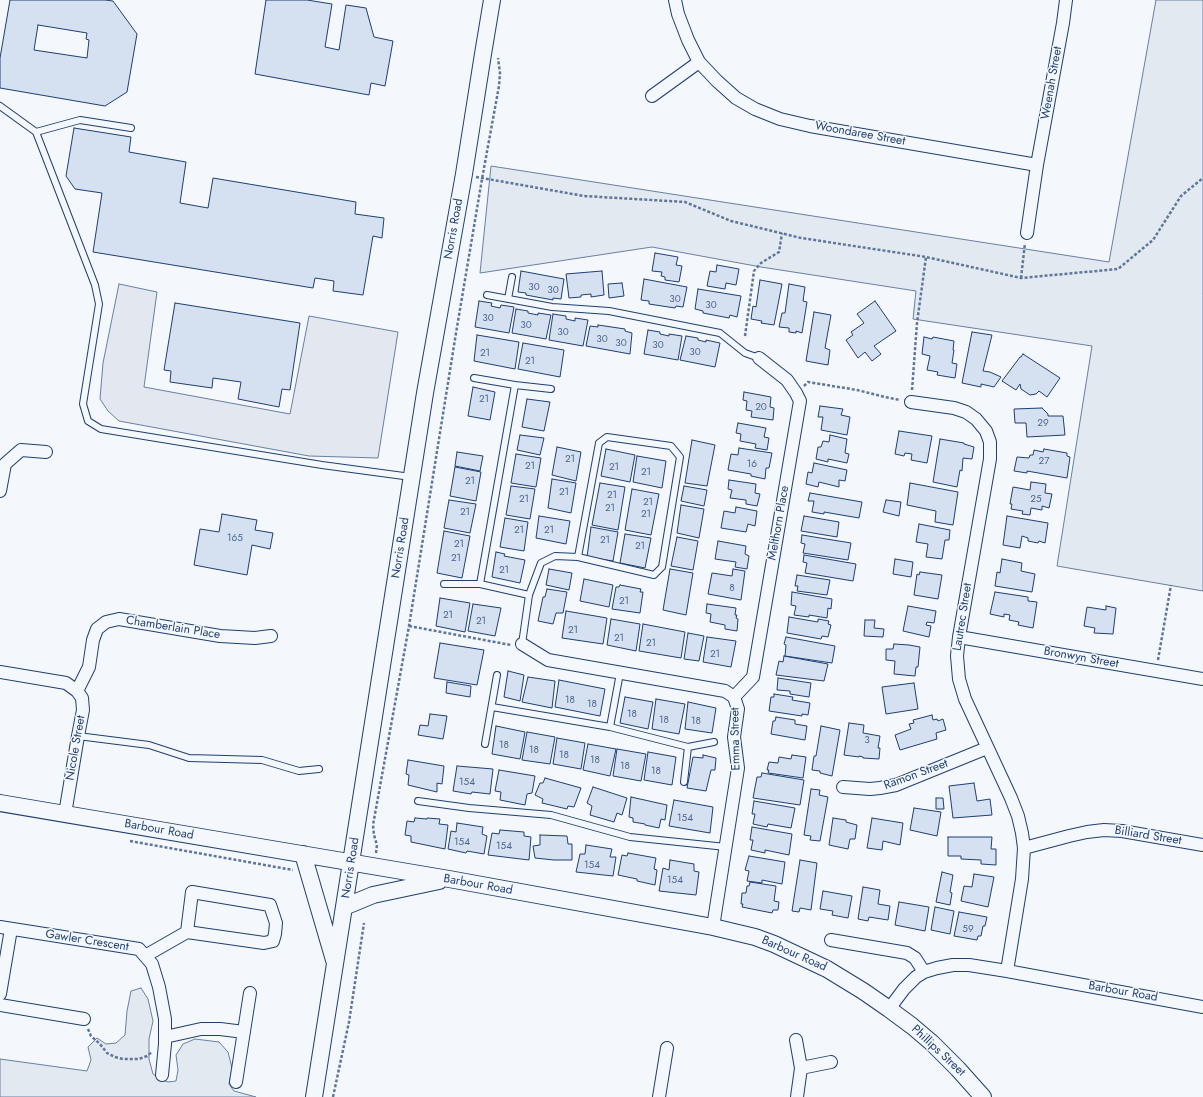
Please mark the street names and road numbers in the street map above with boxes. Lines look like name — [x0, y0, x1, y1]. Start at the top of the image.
street label: Weenah Street — [1038, 45, 1066, 121]
street label: Woondaree Street — [814, 119, 906, 149]
street label: Norris Road — [442, 197, 466, 261]
street label: Melthorn Place — [765, 485, 793, 561]
street label: Norris Road — [389, 516, 413, 580]
street label: Lautrec Street — [951, 582, 975, 652]
street label: Chamberlain Place — [125, 613, 221, 643]
street label: Bronwyn Street — [1042, 644, 1120, 672]
street label: Emma Street — [728, 707, 744, 771]
street label: Nicole Street — [63, 714, 89, 782]
street label: Ramon Street — [882, 757, 950, 793]
street label: Barbour Road — [123, 817, 195, 843]
street label: Billiard Street — [1114, 824, 1182, 848]
street label: Norris Road — [339, 836, 363, 900]
street label: Barbour Road — [442, 872, 514, 898]
street label: Gawler Crescent — [44, 927, 130, 955]
street label: Barbour Road — [759, 933, 829, 975]
street label: Barbour Road — [1087, 979, 1159, 1005]
street label: Phillips Street — [908, 1022, 968, 1080]

